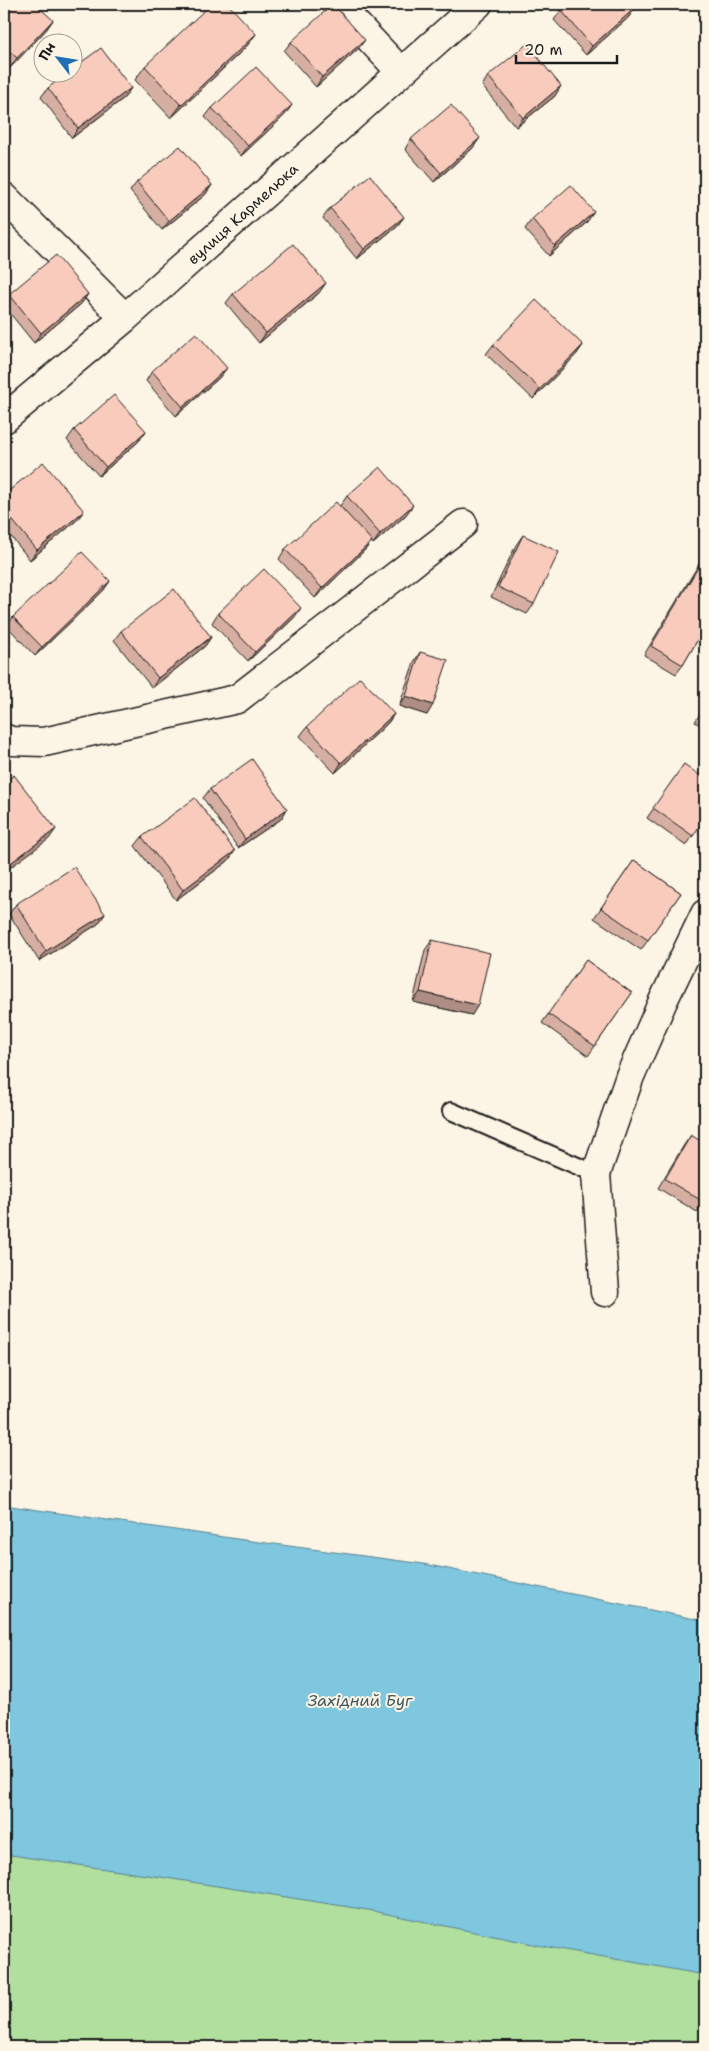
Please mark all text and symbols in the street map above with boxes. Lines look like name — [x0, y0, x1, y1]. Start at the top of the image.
north arrow — [32, 32, 82, 82]
scale bar — [516, 32, 618, 64]
text: Пн — [34, 39, 59, 64]
text: 20 m — [524, 40, 563, 60]
street label: вулиця Кармелюка — [183, 158, 303, 269]
water label: Західний Буг — [308, 1690, 413, 1711]

